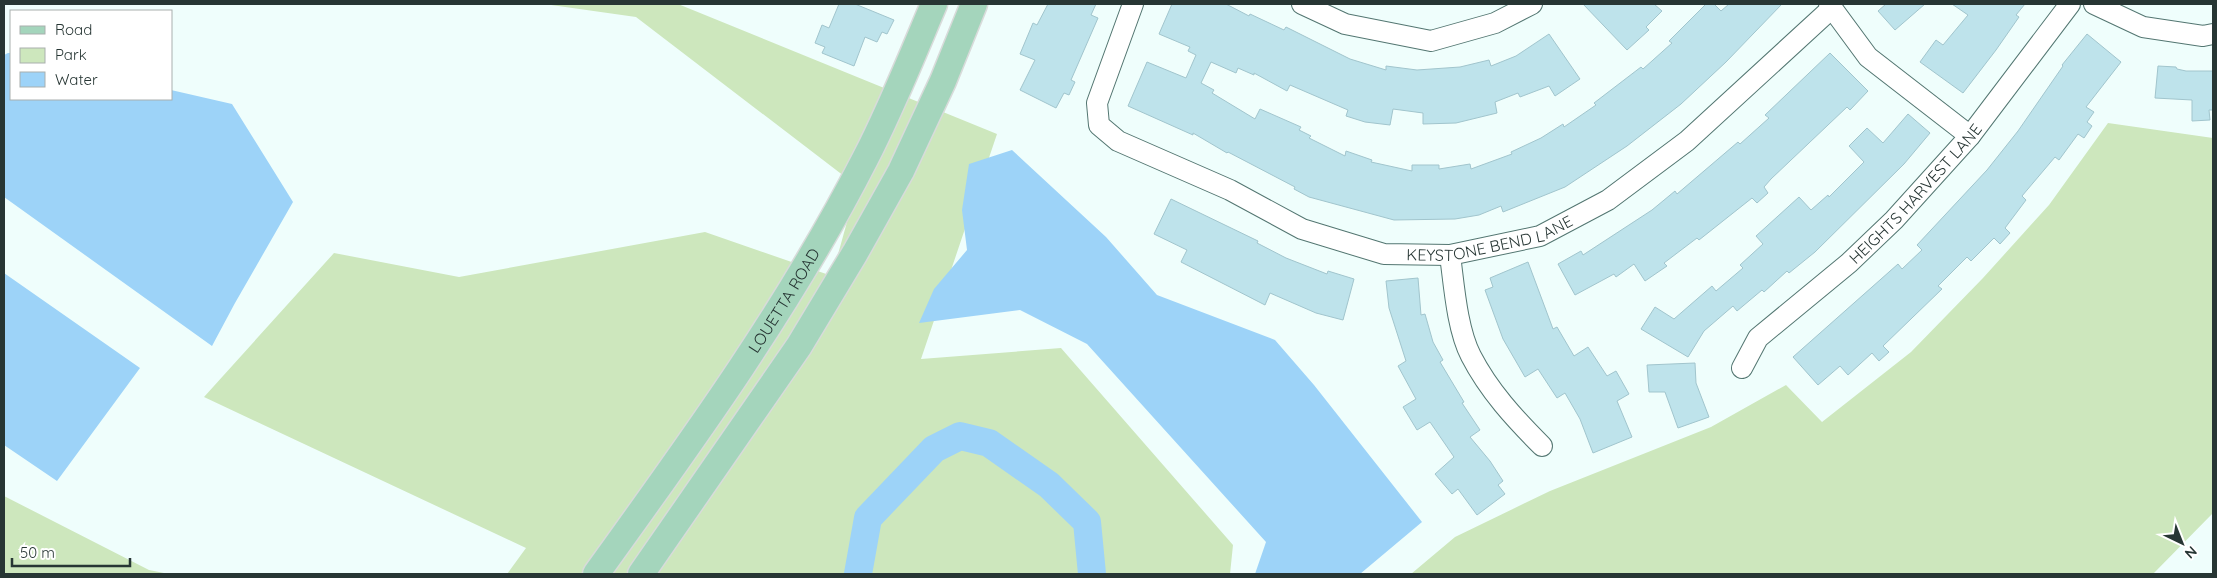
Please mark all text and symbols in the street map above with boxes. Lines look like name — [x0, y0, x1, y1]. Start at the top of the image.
legend — [10, 10, 172, 100]
text: Road — [55, 20, 92, 39]
text: Park — [55, 45, 87, 64]
text: Water — [55, 70, 98, 89]
street label: HEIGHTS HARVEST LANE — [1845, 120, 1986, 268]
street label: KEYSTONE BEND LANE — [1406, 211, 1576, 265]
street label: LOUETTA ROAD — [744, 244, 824, 356]
north arrow — [2157, 518, 2207, 568]
scale bar — [12, 536, 130, 568]
text: N — [2181, 542, 2201, 563]
text: 50 m — [20, 543, 55, 562]

